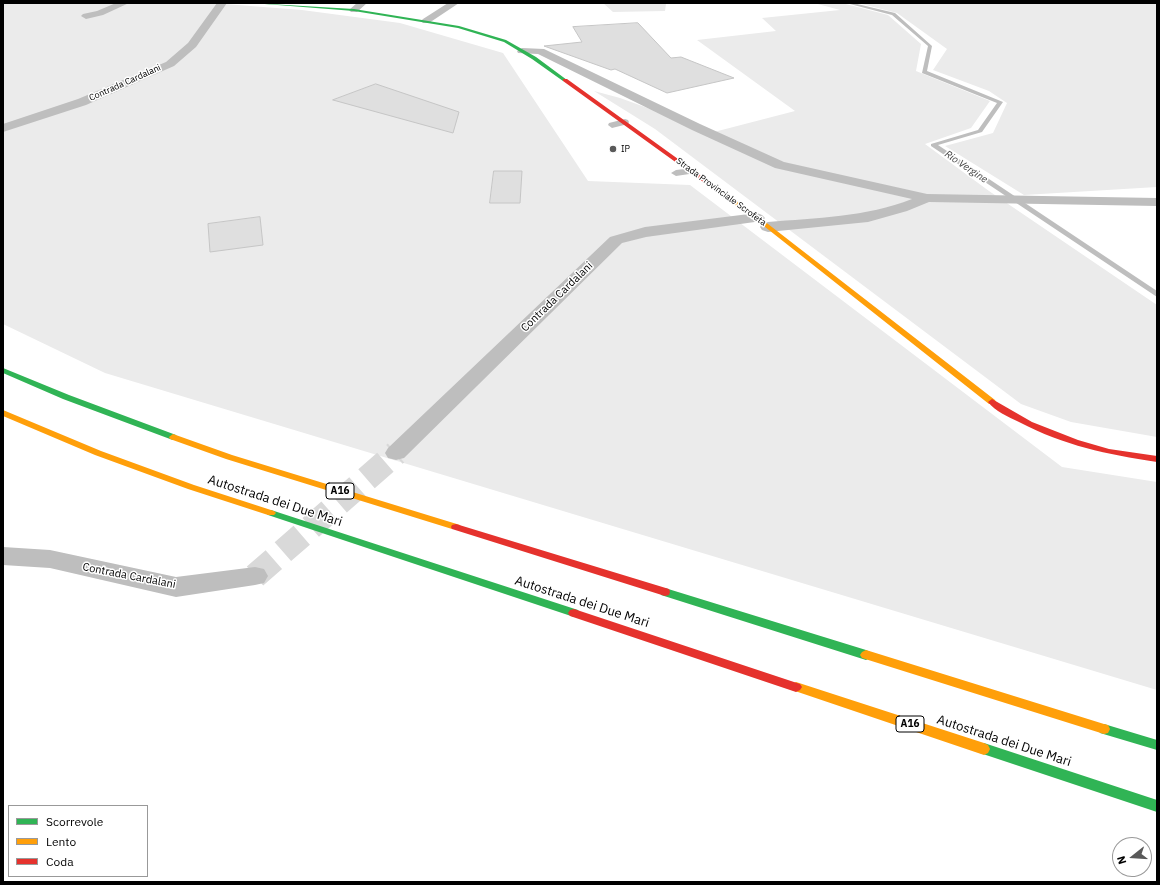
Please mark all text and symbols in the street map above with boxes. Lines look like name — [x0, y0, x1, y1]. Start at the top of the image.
street label: Contrada Cardalani — [87, 62, 163, 104]
marker: IP — [608, 144, 618, 154]
place label: IP — [621, 144, 630, 154]
water label: Rio Vergine — [942, 148, 990, 186]
street label: Strada Provinciale Scrofeta — [674, 156, 768, 228]
street label: Contrada Cardalani — [518, 259, 596, 335]
street label: Autostrada dei Due Mari — [206, 472, 344, 530]
road number: A16 — [326, 483, 354, 499]
street label: Contrada Cardalani — [81, 560, 177, 592]
street label: Autostrada dei Due Mari — [513, 573, 651, 631]
street label: Autostrada dei Due Mari — [935, 712, 1073, 770]
road number: A16 — [896, 716, 924, 732]
legend — [8, 805, 148, 877]
text: Scorrevole — [46, 814, 103, 829]
text: Lento — [46, 834, 76, 849]
north arrow — [1112, 837, 1152, 877]
text: Coda — [46, 854, 74, 869]
text: N — [1114, 854, 1129, 866]

